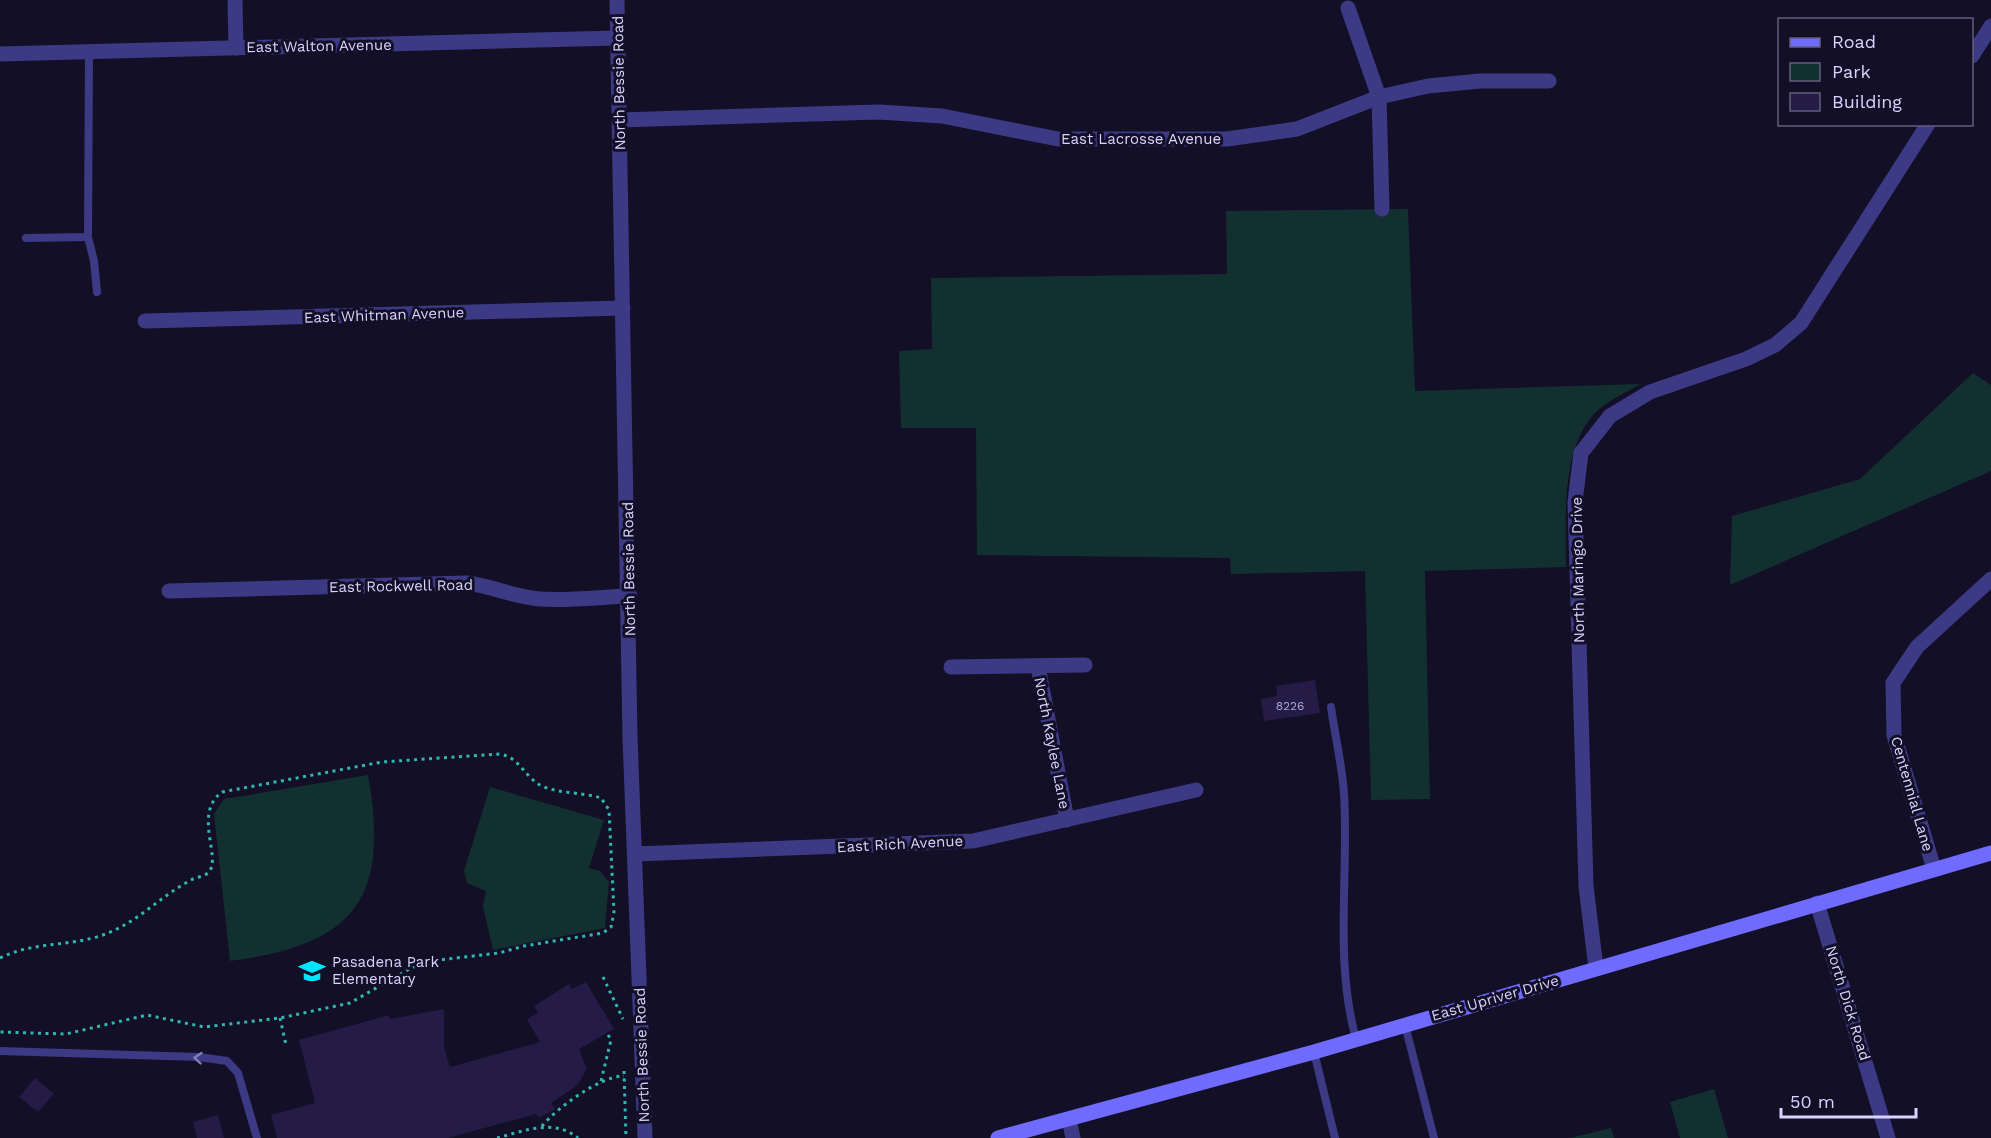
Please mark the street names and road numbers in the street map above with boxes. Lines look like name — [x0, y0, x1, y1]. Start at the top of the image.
street label: North Bessie Road — [609, 15, 629, 151]
street label: East Walton Avenue — [246, 36, 392, 56]
street label: East Lacrosse Avenue — [1061, 130, 1221, 148]
street label: East Whitman Avenue — [303, 303, 465, 327]
street label: North Maringo Drive — [1568, 497, 1588, 643]
street label: North Bessie Road — [619, 501, 639, 637]
street label: East Rockwell Road — [329, 576, 473, 596]
street label: North Kaylee Lane — [1030, 675, 1074, 811]
street label: Centennial Lane — [1887, 734, 1937, 854]
street label: East Rich Avenue — [836, 832, 964, 856]
street label: North Dick Road — [1822, 943, 1874, 1063]
street label: East Upriver Drive — [1429, 971, 1561, 1025]
street label: North Bessie Road — [631, 987, 653, 1123]

